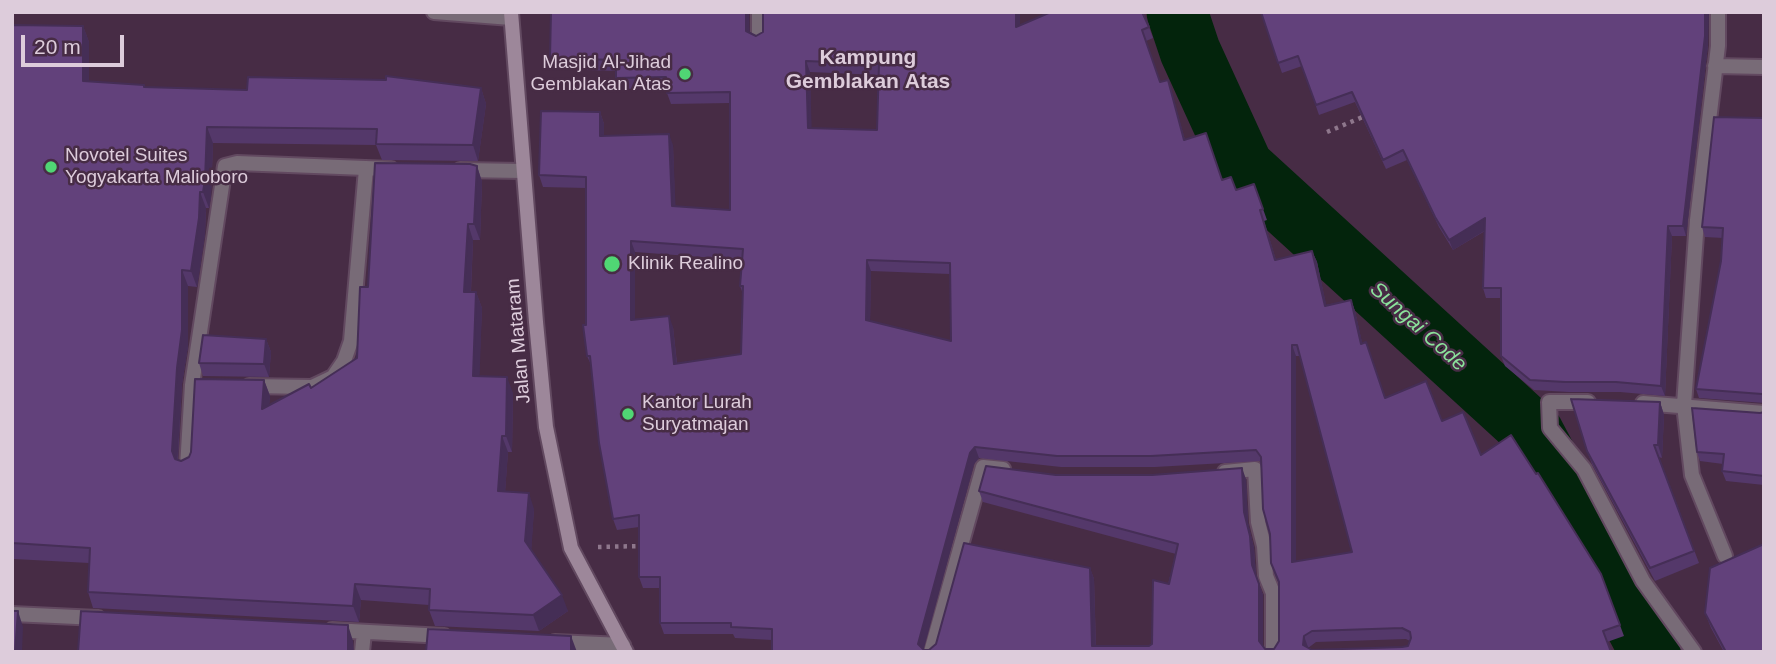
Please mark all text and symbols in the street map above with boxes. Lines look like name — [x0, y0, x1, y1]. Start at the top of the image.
scale bar — [24, 21, 128, 65]
text: 20 m — [34, 35, 81, 58]
district label: Kampung Gemblakan Atas — [786, 45, 950, 95]
place label: Masjid Al-Jihad Gemblakan Atas — [531, 52, 671, 96]
marker: Masjid Al-Jihad Gemblakan Atas — [677, 66, 693, 82]
place label: Novotel Suites Yogyakarta Malioboro — [65, 145, 248, 189]
marker: Novotel Suites Yogyakarta Malioboro — [43, 159, 59, 175]
place label: Klinik Realino — [628, 253, 743, 275]
marker: Klinik Realino — [602, 254, 622, 274]
street label: Jalan Mataram — [502, 277, 536, 405]
water label: Sungai Code — [1364, 277, 1472, 377]
place label: Kantor Lurah Suryatmajan — [642, 392, 752, 436]
marker: Kantor Lurah Suryatmajan — [620, 406, 636, 422]

